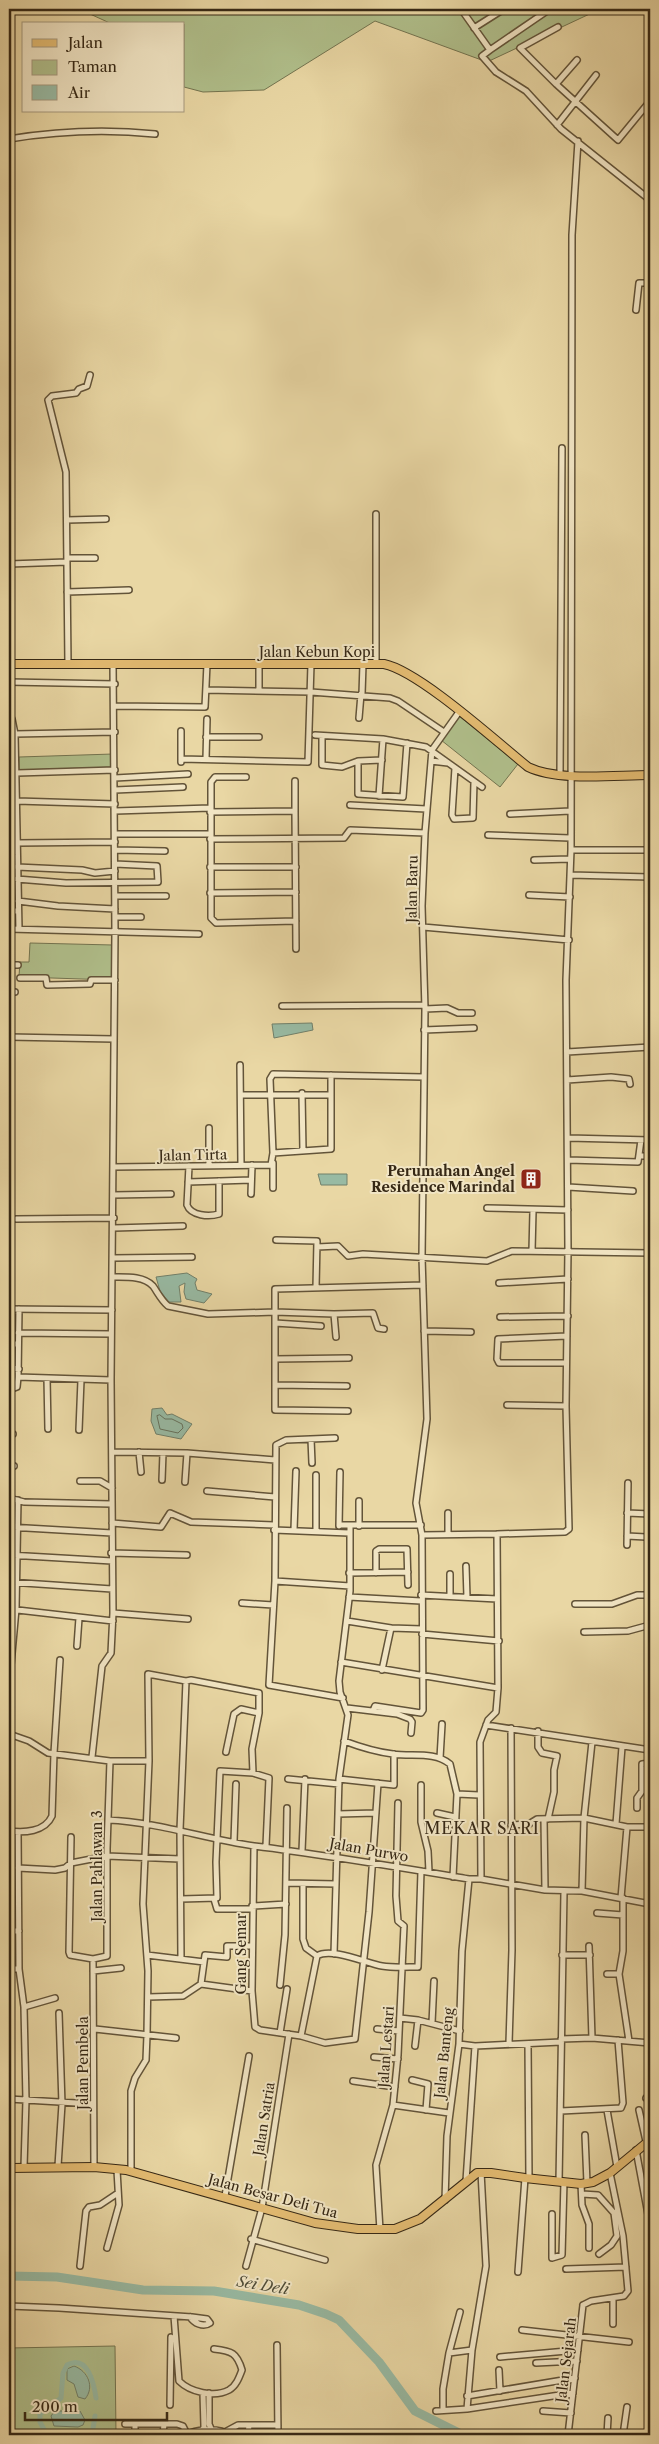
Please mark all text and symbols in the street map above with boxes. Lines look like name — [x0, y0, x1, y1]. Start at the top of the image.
legend — [22, 22, 185, 112]
text: Jalan — [66, 33, 103, 52]
text: Taman — [68, 57, 118, 76]
text: Air — [67, 83, 91, 102]
street label: Jalan Kebun Kopi — [257, 643, 375, 661]
street label: Jalan Baru — [402, 855, 422, 925]
street label: Jalan Tirta — [157, 1145, 228, 1165]
place label: Perumahan Angel Residence Marindal — [371, 1162, 515, 1196]
building icon: Perumahan Angel Residence Marindal — [519, 1167, 543, 1191]
street label: Jalan Pahlawan 3 — [88, 1810, 106, 1924]
district label: MEKAR SARI — [424, 1818, 540, 1838]
street label: Jalan Purwo — [326, 1834, 410, 1866]
street label: Gang Semar — [232, 1913, 250, 1995]
street label: Jalan Lestari — [374, 2006, 398, 2090]
street label: Jalan Banteng — [430, 2006, 458, 2101]
street label: Jalan Pembela — [74, 2015, 92, 2112]
street label: Jalan Satria — [249, 2080, 279, 2159]
street label: Jalan Besar Deli Tua — [204, 2169, 340, 2222]
water label: Sei Deli — [235, 2271, 292, 2299]
street label: Jalan Sejarah — [552, 2316, 580, 2406]
scale bar — [25, 2389, 168, 2421]
text: 200 m — [32, 2397, 78, 2416]

